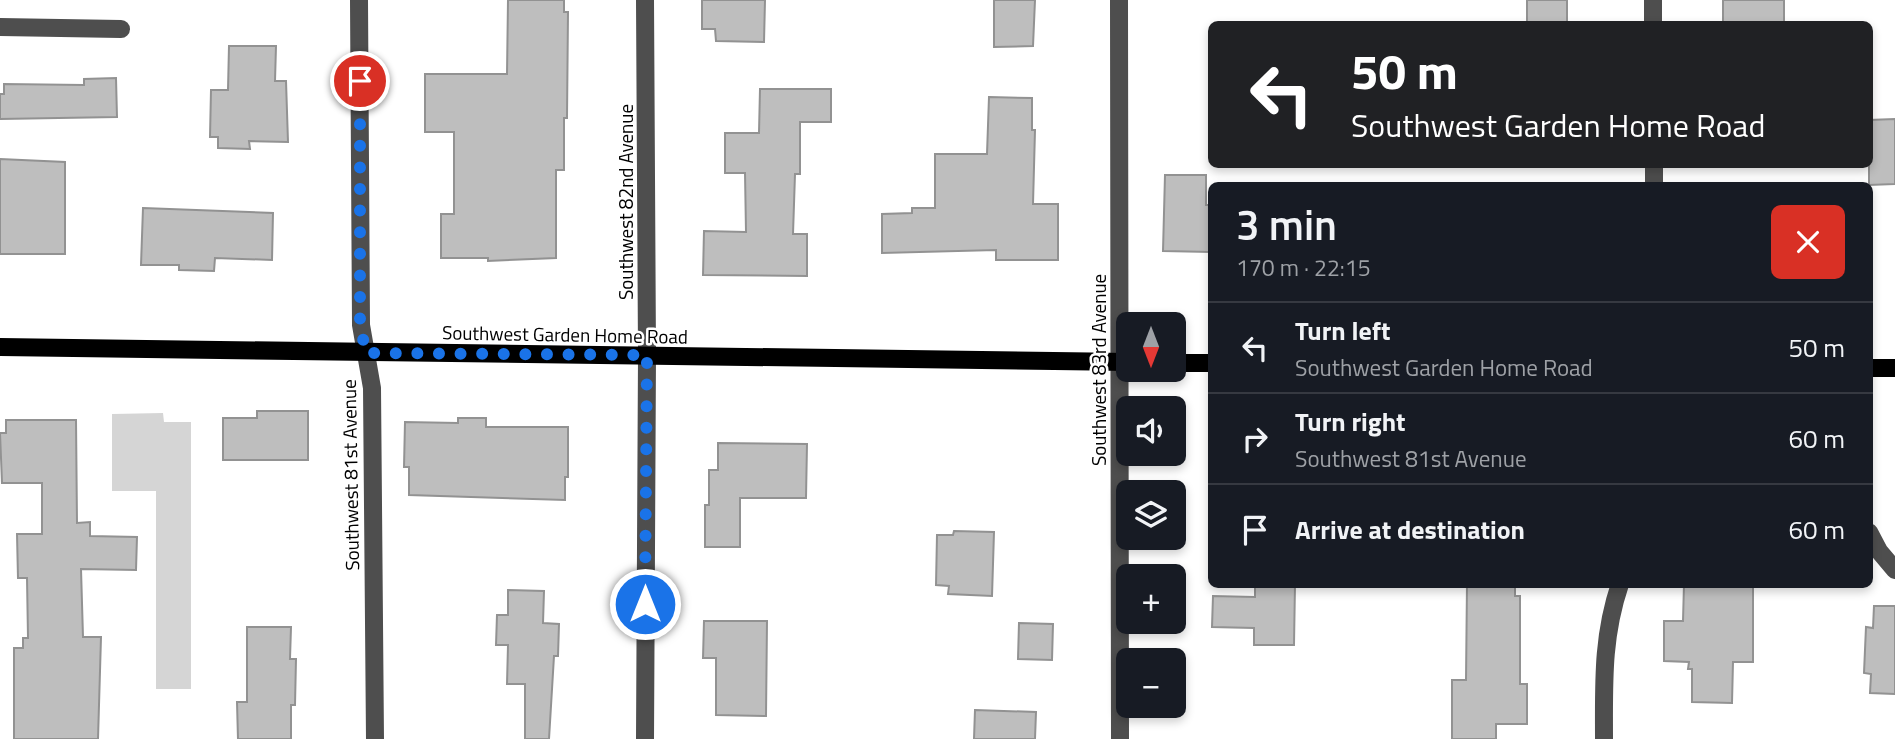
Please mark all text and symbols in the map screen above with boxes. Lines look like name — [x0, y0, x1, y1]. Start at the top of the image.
text: 50 m — [1351, 33, 1458, 108]
icon: left — [1236, 49, 1327, 140]
pin — [330, 51, 390, 111]
icon: arrive — [341, 62, 379, 100]
text: Southwest Garden Home Road — [1351, 101, 1765, 149]
street label: Southwest 82nd Avenue — [611, 104, 640, 300]
text: 3 min — [1236, 192, 1337, 256]
button: close — [1771, 205, 1845, 279]
text: 170 m · 22:15 — [1236, 250, 1371, 285]
street label: Southwest 83rd Avenue — [1084, 274, 1113, 466]
text: Turn left — [1295, 311, 1390, 350]
north arrow — [1116, 312, 1186, 382]
map controls — [1116, 312, 1186, 718]
street label: Southwest Garden Home Road — [442, 317, 688, 351]
text: 50 m — [1788, 328, 1845, 367]
icon: left — [1236, 329, 1274, 367]
text: Southwest Garden Home Road — [1295, 350, 1593, 385]
street label: Southwest 81st Avenue — [334, 379, 366, 571]
button: sound — [1116, 396, 1186, 466]
text: Turn right — [1295, 402, 1406, 441]
text: 60 m — [1788, 419, 1845, 458]
icon: right — [1236, 420, 1274, 458]
text: Southwest 81st Avenue — [1295, 441, 1527, 476]
button: layers — [1116, 480, 1186, 550]
text: Arrive at destination — [1295, 510, 1525, 549]
text: 60 m — [1788, 510, 1845, 549]
icon: arrive — [1236, 511, 1274, 549]
button: + — [1116, 564, 1186, 634]
position arrow — [608, 567, 682, 641]
button: − — [1116, 648, 1186, 718]

